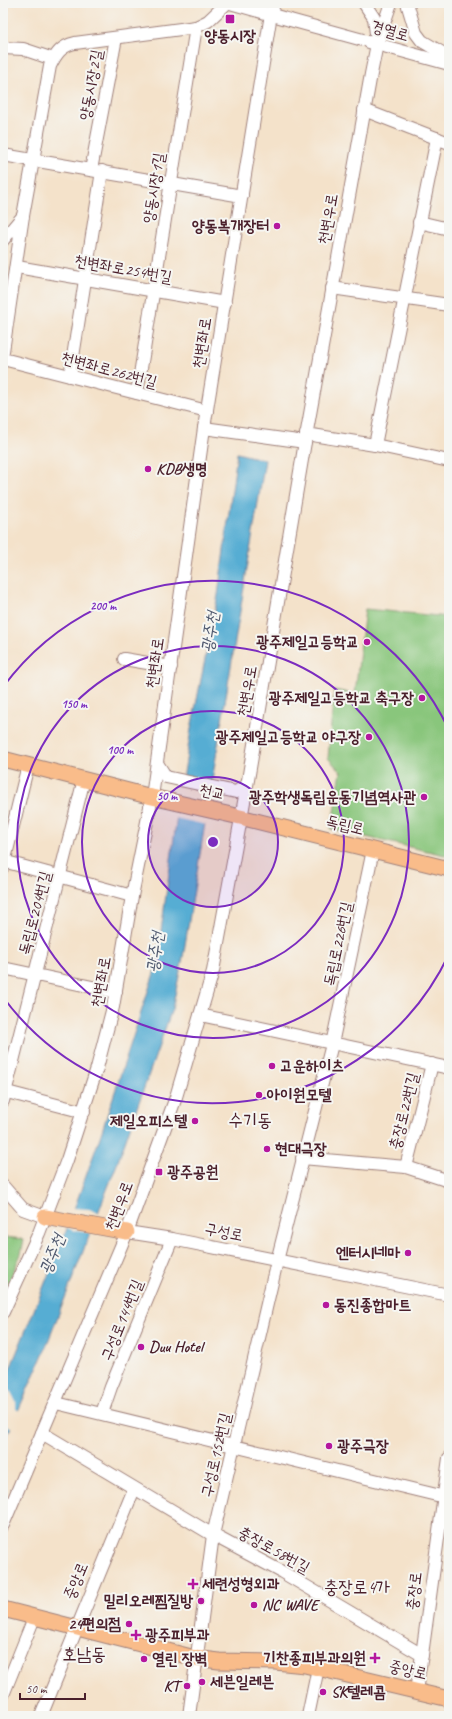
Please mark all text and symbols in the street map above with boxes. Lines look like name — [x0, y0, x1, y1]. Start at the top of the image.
marker: 양동시장 — [224, 13, 236, 25]
street label: 경열로 — [369, 16, 411, 46]
place label: 양동시장 — [204, 26, 256, 46]
street label: 양동시장2길 — [75, 48, 107, 122]
street label: 양동시장1길 — [139, 151, 169, 225]
street label: 천변우로 — [314, 192, 342, 246]
place label: 양동복개장터 — [192, 216, 269, 236]
marker: 양동복개장터 — [272, 221, 282, 231]
street label: 천변좌로254번길 — [73, 251, 174, 287]
street label: 천변좌로 — [188, 316, 216, 370]
street label: 천변좌로262번길 — [59, 348, 159, 392]
place label: KDB생명 — [156, 459, 207, 479]
marker: KDB생명 — [143, 464, 153, 474]
text: 200 m — [90, 598, 117, 614]
water label: 광주천 — [196, 608, 224, 654]
place label: 광주제일고등학교 — [256, 632, 359, 652]
street label: 천변좌로 — [142, 636, 168, 690]
marker: 광주제일고등학교 — [362, 637, 372, 647]
street label: 천변우로 — [233, 664, 261, 718]
place label: 광주제일고등학교 축구장 — [269, 688, 414, 708]
marker: 광주제일고등학교 축구장 — [417, 693, 427, 703]
text: 150 m — [61, 696, 88, 712]
place label: 광주제일고등학교 야구장 — [216, 727, 361, 747]
marker: 광주제일고등학교 야구장 — [364, 732, 374, 742]
text: 100 m — [107, 742, 134, 758]
street label: 천교 — [197, 779, 227, 805]
place label: 광주학생독립운동기념역사관 — [249, 787, 416, 807]
text: 50 m — [157, 788, 178, 804]
marker: 광주학생독립운동기념역사관 — [419, 792, 429, 802]
street label: 독립로 — [324, 811, 366, 839]
centre of rings — [206, 835, 220, 849]
street label: 독립로204번길 — [14, 869, 56, 957]
street label: 독립로226번길 — [319, 900, 357, 988]
water label: 광주천 — [142, 928, 169, 974]
street label: 천변좌로 — [87, 955, 115, 1009]
place label: 고운하이츠 — [280, 1056, 344, 1076]
marker: 고운하이츠 — [267, 1061, 277, 1071]
street label: 충장로22번길 — [385, 1070, 423, 1152]
place label: 아이원모텔 — [266, 1085, 333, 1105]
marker: 아이원모텔 — [254, 1090, 264, 1100]
district label: 수기동 — [228, 1109, 272, 1131]
place label: 제일오피스텔 — [110, 1111, 188, 1131]
marker: 제일오피스텔 — [190, 1116, 200, 1126]
place label: 현대극장 — [275, 1139, 327, 1159]
marker: 현대극장 — [262, 1144, 272, 1154]
place label: 광주공원 — [167, 1162, 219, 1182]
marker: 광주공원 — [154, 1167, 164, 1177]
street label: 천변우로 — [100, 1178, 138, 1234]
street label: 구성로 — [203, 1218, 245, 1246]
water label: 광주천 — [35, 1229, 70, 1277]
place label: 엔터시네마 — [336, 1243, 400, 1263]
marker: 엔터시네마 — [403, 1248, 413, 1258]
street label: 구성로144번길 — [97, 1276, 147, 1364]
place label: 동진종합마트 — [334, 1295, 411, 1315]
marker: 동진종합마트 — [321, 1300, 331, 1310]
place label: Duu Hotel — [149, 1337, 206, 1357]
marker: Duu Hotel — [136, 1342, 146, 1352]
street label: 구성로152번길 — [197, 1411, 235, 1499]
place label: 광주극장 — [337, 1436, 389, 1456]
marker: 광주극장 — [324, 1441, 334, 1451]
street label: 충장로58번길 — [235, 1522, 313, 1578]
street label: 중앙로 — [59, 1559, 93, 1603]
street label: 충장로 — [402, 1571, 426, 1611]
place label: 세련성형외과 — [202, 1574, 279, 1594]
district label: 충장로4가 — [324, 1576, 391, 1598]
marker: 세련성형외과 — [187, 1578, 199, 1590]
place label: 밀리오레찜질방 — [103, 1591, 193, 1611]
place label: NC WAVE — [262, 1595, 321, 1615]
marker: 밀리오레찜질방 — [196, 1596, 206, 1606]
marker: NC WAVE — [249, 1600, 259, 1610]
place label: 24편의점 — [68, 1614, 121, 1634]
marker: 24편의점 — [124, 1619, 134, 1629]
place label: 광주피부과 — [145, 1625, 210, 1645]
marker: 광주피부과 — [130, 1629, 142, 1641]
district label: 호남동 — [62, 1643, 106, 1665]
place label: 기찬종피부과의원 — [263, 1648, 366, 1668]
place label: 열린 장벽 — [152, 1649, 207, 1669]
marker: 기찬종피부과의원 — [369, 1652, 381, 1664]
marker: 열린 장벽 — [139, 1654, 149, 1664]
street label: 중앙로 — [387, 1656, 429, 1684]
place label: 세븐일레븐 — [210, 1672, 275, 1692]
scale bar — [20, 1675, 85, 1701]
place label: KT — [164, 1676, 184, 1696]
marker: 세븐일레븐 — [197, 1677, 207, 1687]
text: 50 m — [26, 1681, 48, 1697]
marker: KT — [182, 1681, 192, 1691]
place label: SK텔레콤 — [331, 1682, 386, 1702]
marker: SK텔레콤 — [318, 1687, 328, 1697]

